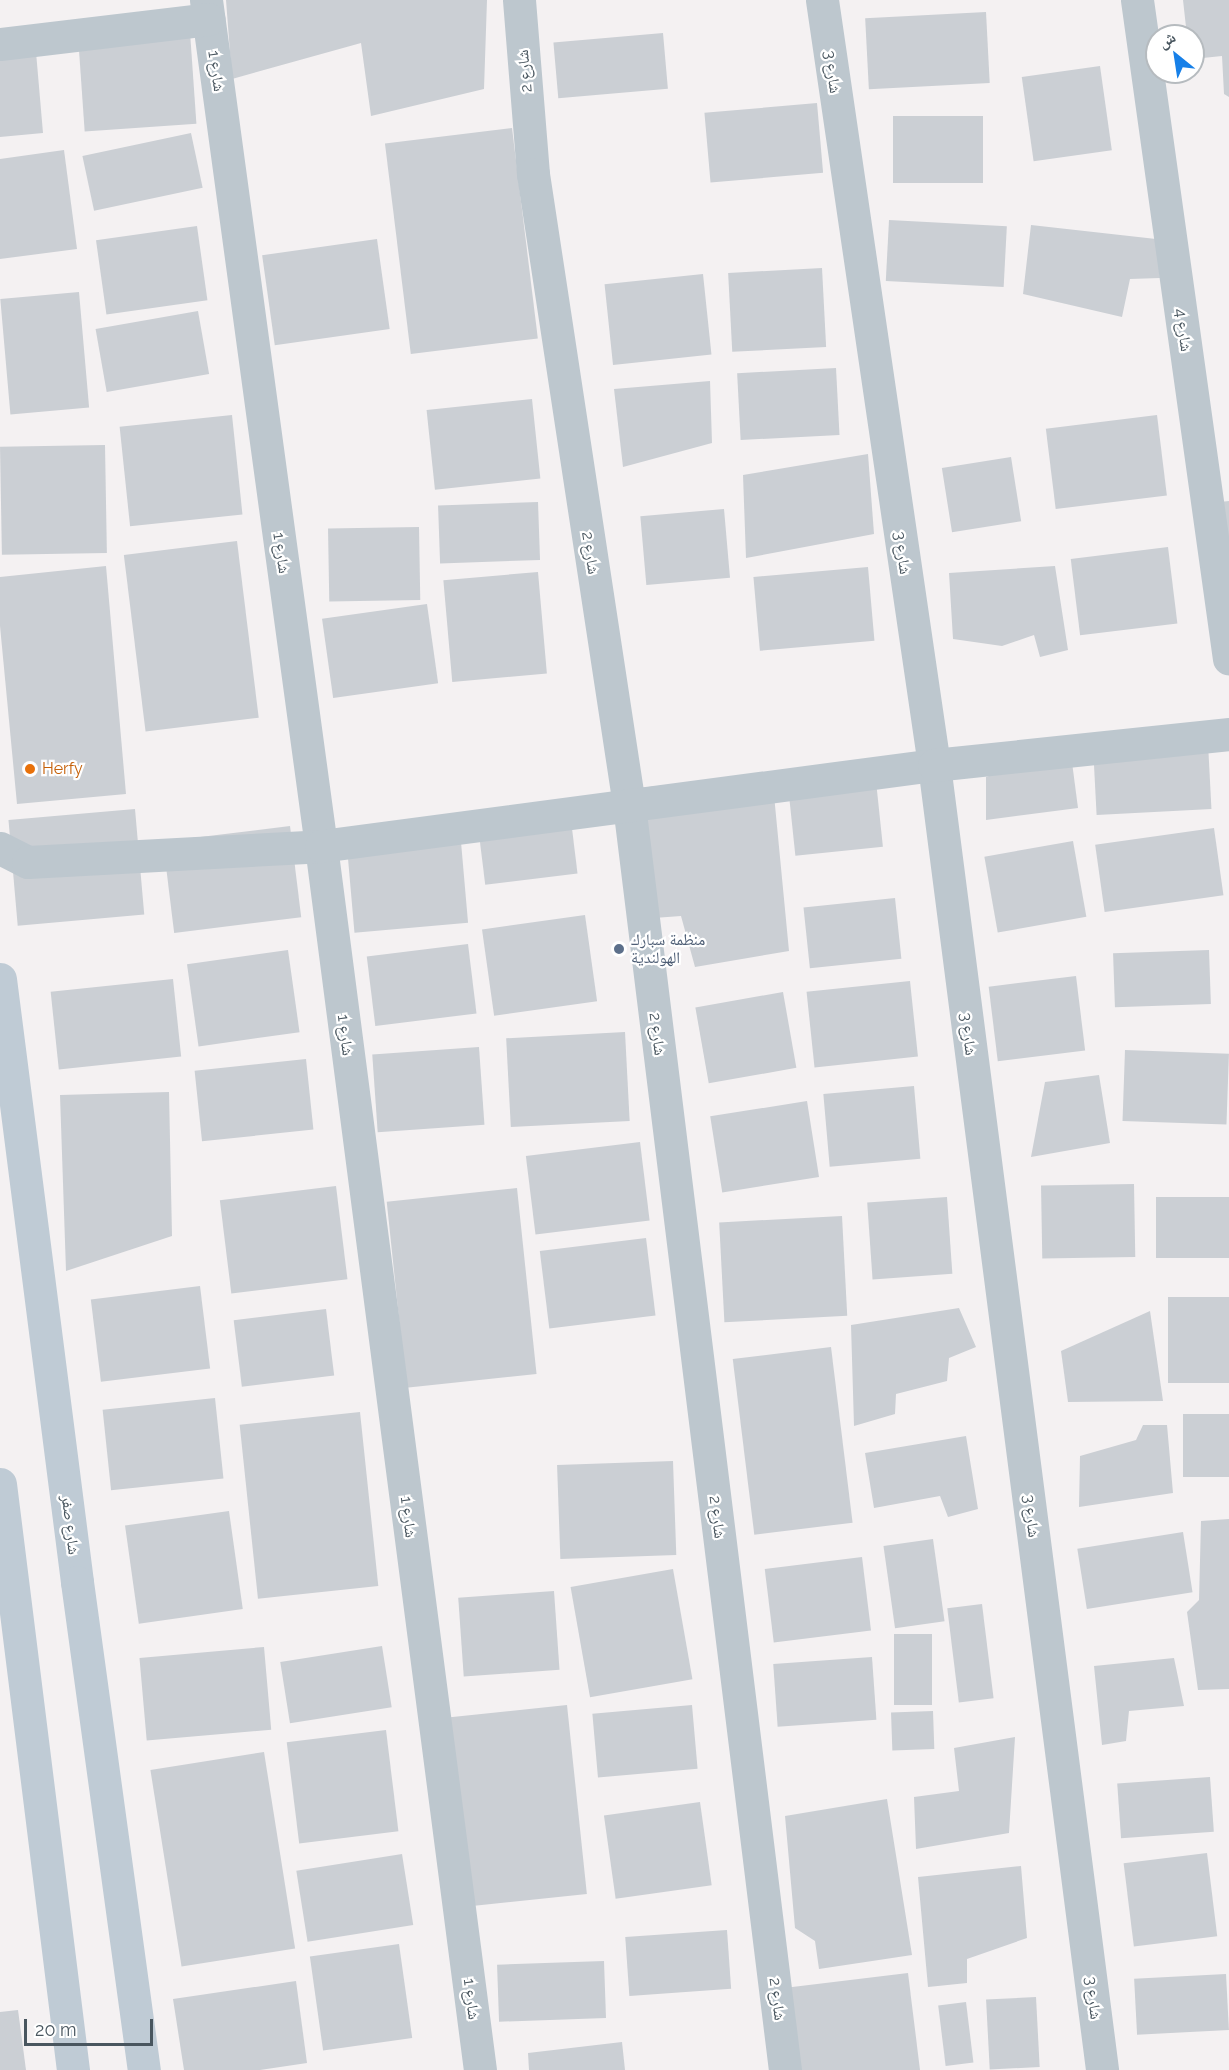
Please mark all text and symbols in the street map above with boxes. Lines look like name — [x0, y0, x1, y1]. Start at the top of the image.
north arrow — [1145, 24, 1205, 84]
text: ش — [1155, 27, 1179, 52]
street label: شارع 1 — [204, 49, 228, 93]
street label: شارع 2 — [514, 49, 536, 93]
street label: شارع 3 — [819, 49, 845, 95]
street label: شارع 4 — [1170, 307, 1196, 353]
street label: شارع 2 — [577, 530, 603, 576]
street label: شارع 3 — [889, 530, 915, 576]
street label: شارع 1 — [269, 531, 293, 575]
place label: Herfy — [42, 759, 83, 779]
marker: Herfy — [23, 762, 37, 776]
place label: منظمة سبارك الهولندية — [631, 930, 705, 968]
marker: منظمة سبارك الهولندية — [612, 942, 626, 956]
street label: شارع 3 — [956, 1011, 980, 1057]
street label: شارع 2 — [645, 1012, 669, 1056]
street label: شارع 1 — [333, 1013, 357, 1057]
street label: شارع 3 — [1019, 1493, 1043, 1539]
street label: شارع صفر — [57, 1494, 83, 1556]
street label: شارع 1 — [396, 1495, 420, 1539]
street label: شارع 2 — [705, 1495, 729, 1539]
street label: شارع 3 — [1081, 1975, 1105, 2021]
street label: شارع 1 — [459, 1977, 483, 2021]
street label: شارع 2 — [765, 1977, 789, 2021]
scale bar — [27, 2007, 156, 2045]
text: 20 m — [35, 2019, 77, 2040]

